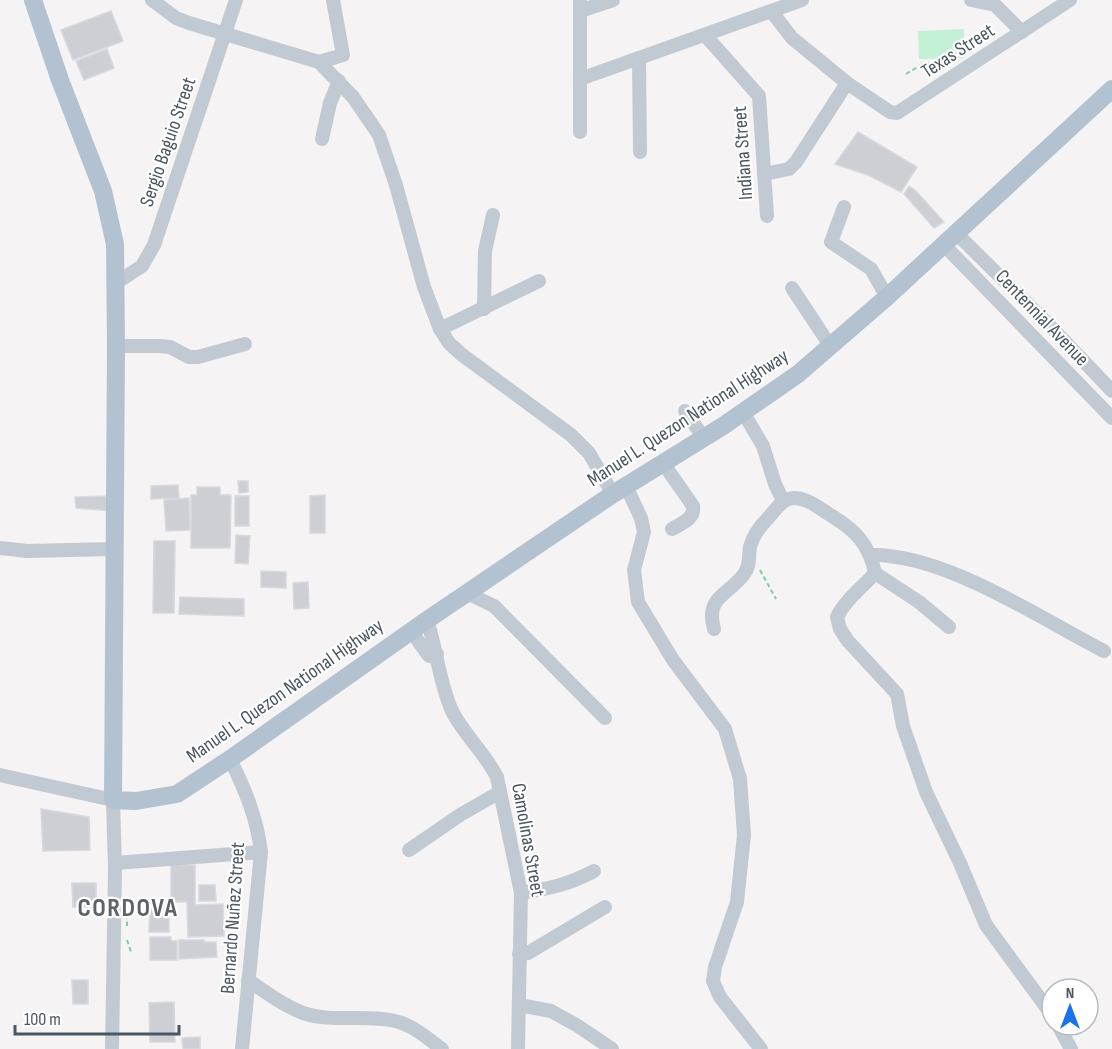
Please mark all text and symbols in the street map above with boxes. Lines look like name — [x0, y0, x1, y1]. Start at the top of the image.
street label: Texas Street — [917, 19, 999, 83]
street label: Sergio Baguio Street — [135, 74, 201, 210]
street label: Indiana Street — [728, 105, 758, 201]
street label: Centennial Avenue — [990, 265, 1094, 371]
street label: Manuel L. Quezon National Highway — [583, 344, 793, 492]
street label: Manuel L. Quezon National Highway — [182, 614, 388, 768]
street label: Camolinas Street — [506, 781, 550, 899]
street label: Bernardo Nuñez Street — [216, 841, 250, 995]
district label: CORDOVA — [78, 893, 178, 924]
north arrow — [1040, 977, 1100, 1037]
text: N — [1066, 984, 1074, 1003]
scale bar — [15, 998, 178, 1036]
text: 100 m — [24, 1009, 61, 1030]

